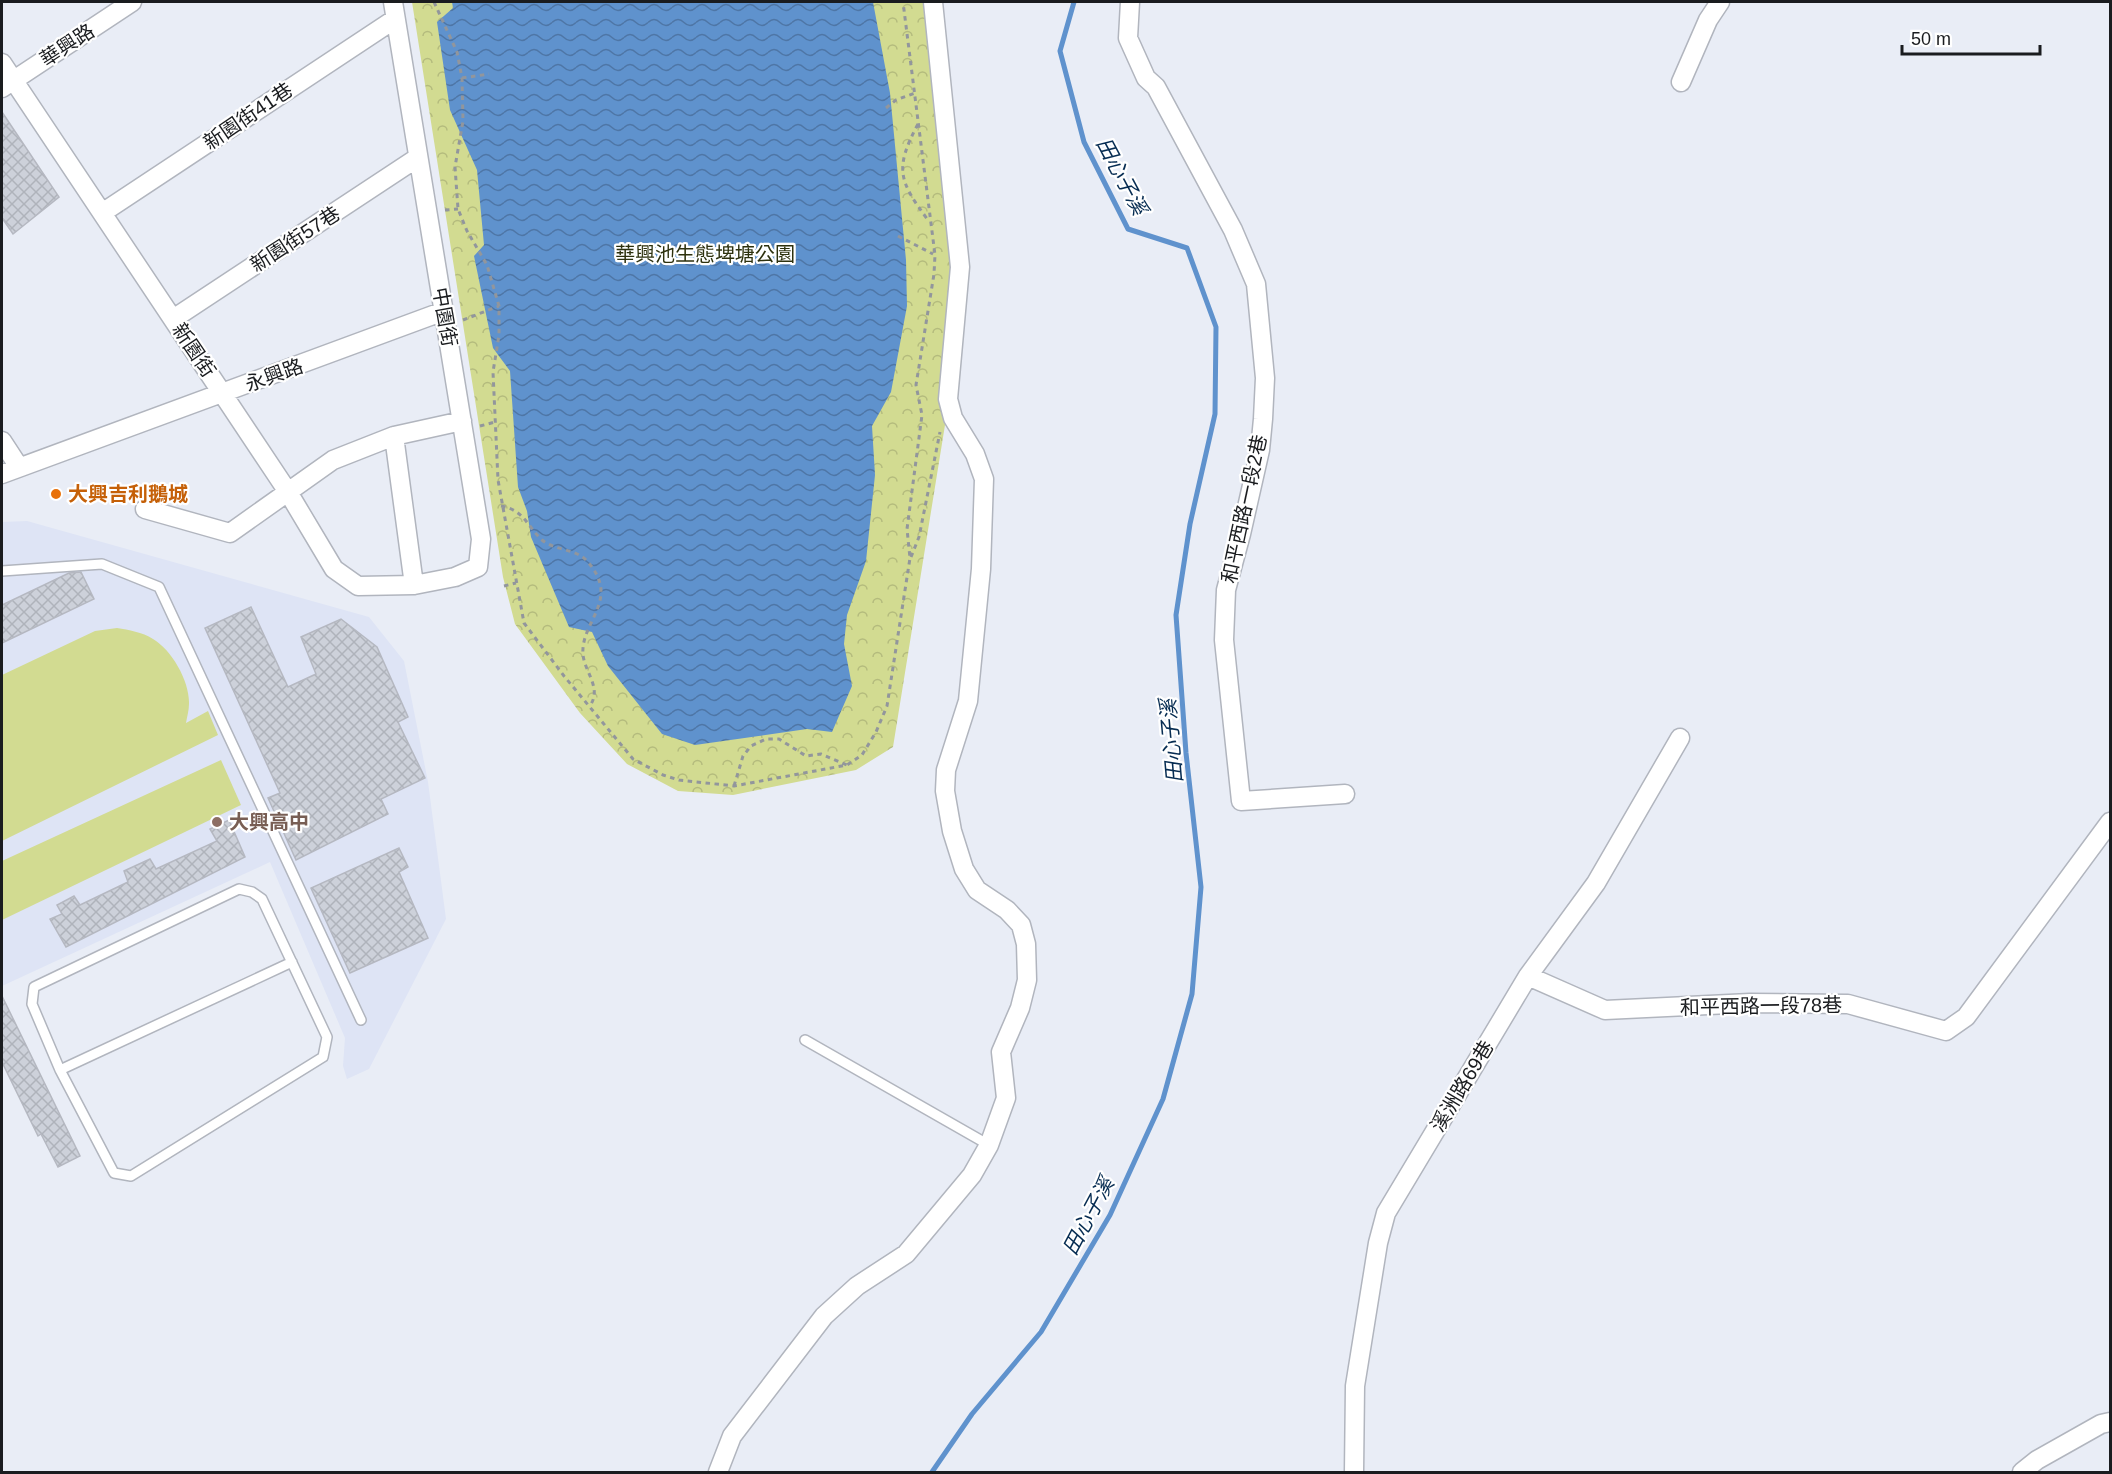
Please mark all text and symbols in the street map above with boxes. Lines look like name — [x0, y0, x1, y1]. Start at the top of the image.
scale bar — [1902, 18, 2040, 56]
street label: 華興路 — [36, 19, 98, 71]
text: 50 m — [1911, 29, 1951, 49]
street label: 新園街41巷 — [199, 78, 297, 154]
water label: 田心子溪 — [1092, 134, 1153, 221]
street label: 新園街57巷 — [246, 202, 344, 276]
park label: 華興池生態埤塘公園 — [615, 243, 795, 265]
street label: 中園街 — [429, 286, 461, 348]
street label: 新園街 — [168, 319, 220, 381]
street label: 永興路 — [242, 354, 306, 396]
street label: 和平西路一段2巷 — [1218, 433, 1270, 585]
place label: 大興吉利鵝城 — [68, 483, 188, 505]
marker: 大興吉利鵝城 — [49, 487, 63, 501]
water label: 田心子溪 — [1156, 695, 1186, 784]
place label: 大興高中 — [229, 811, 309, 833]
marker: 大興高中 — [210, 815, 224, 829]
street label: 和平西路一段78巷 — [1680, 994, 1842, 1018]
street label: 溪洲路69巷 — [1426, 1037, 1498, 1135]
water label: 田心子溪 — [1058, 1171, 1119, 1258]

